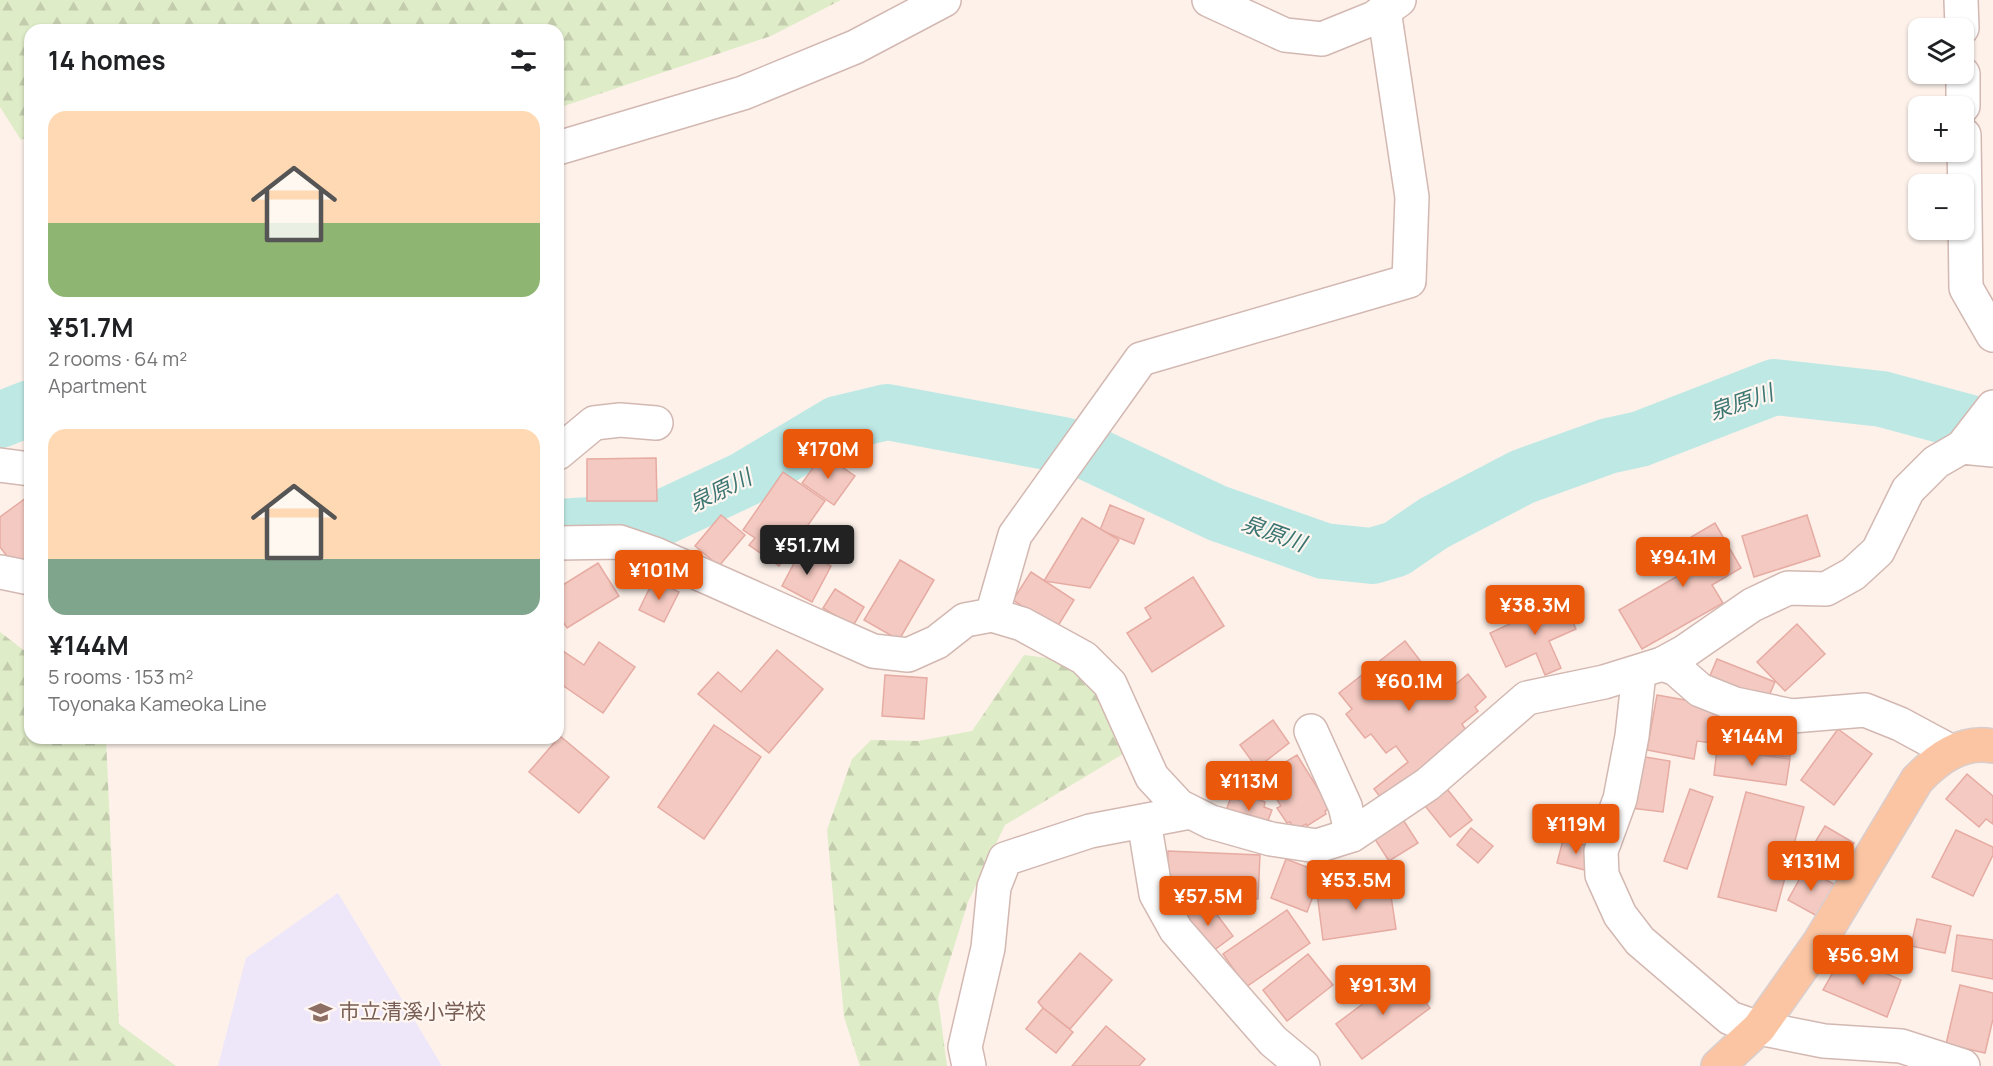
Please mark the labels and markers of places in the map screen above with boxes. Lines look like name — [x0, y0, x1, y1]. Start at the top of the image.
pin: ¥170M — [786, 429, 870, 480]
pin: ¥51.7M — [758, 525, 856, 576]
pin: ¥94.1M — [1634, 537, 1732, 588]
pin: ¥101M — [617, 550, 701, 601]
pin: ¥38.3M — [1486, 585, 1584, 636]
pin: ¥60.1M — [1360, 661, 1458, 712]
pin: ¥144M — [1710, 716, 1794, 767]
pin: ¥113M — [1207, 761, 1291, 812]
pin: ¥119M — [1534, 804, 1618, 855]
pin: ¥131M — [1769, 841, 1853, 892]
pin: ¥53.5M — [1307, 860, 1405, 911]
pin: ¥57.5M — [1159, 876, 1257, 927]
pin: ¥56.9M — [1814, 935, 1912, 986]
pin: ¥91.3M — [1334, 965, 1432, 1016]
place label: 市立清溪小学校 — [339, 997, 486, 1025]
school or university icon: 市立清溪小学校 — [308, 999, 334, 1025]

